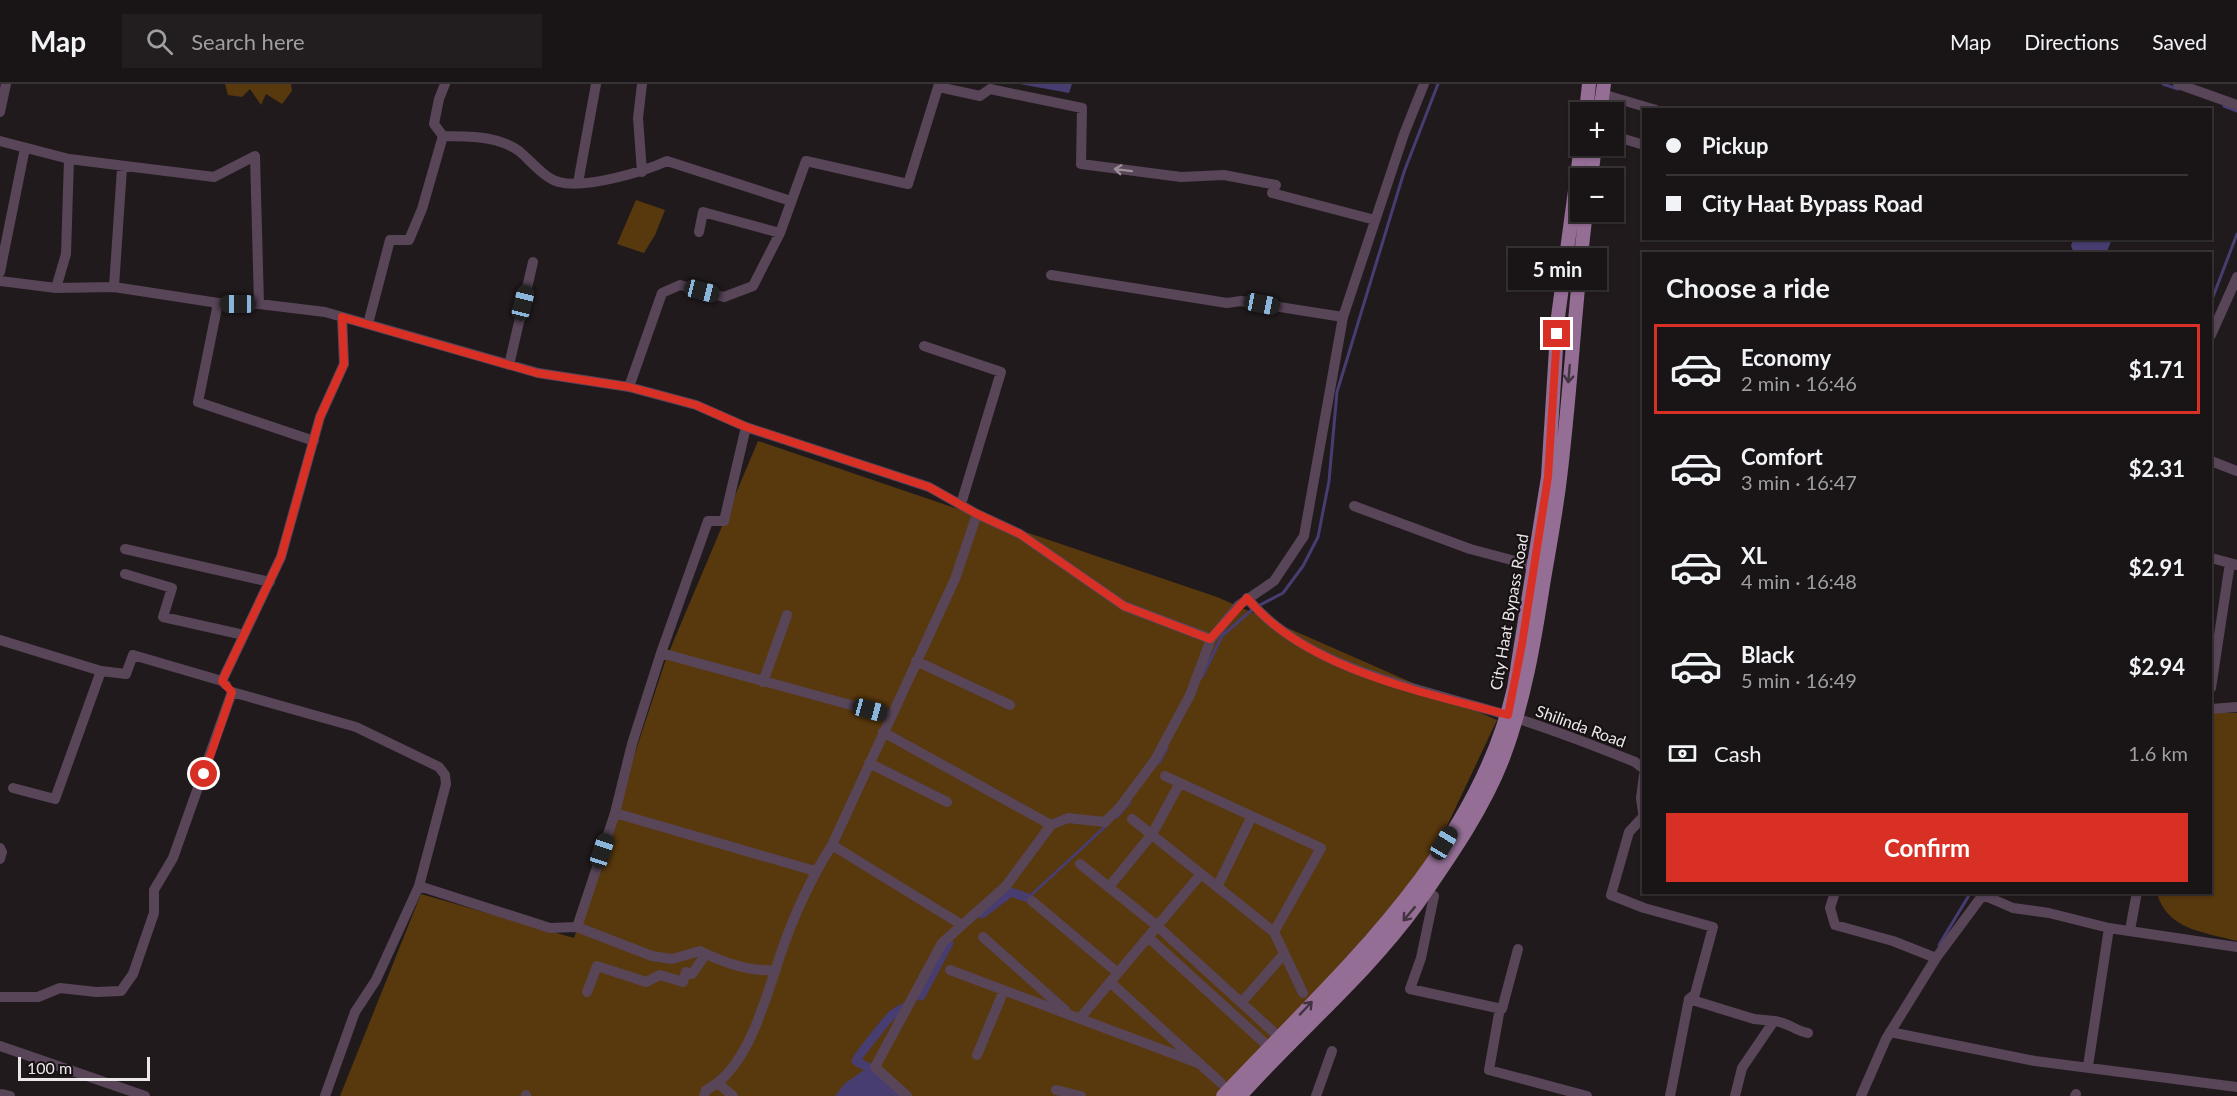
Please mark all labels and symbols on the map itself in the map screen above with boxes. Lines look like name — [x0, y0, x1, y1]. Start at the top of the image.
one-way arrow — [1113, 164, 1133, 175]
callout: 5 min — [1508, 247, 1606, 289]
car — [682, 278, 722, 304]
car — [510, 283, 536, 323]
car — [1243, 292, 1281, 316]
car — [220, 295, 256, 313]
route end — [1543, 320, 1570, 347]
one-way arrow — [1563, 364, 1574, 383]
street label: City Haat Bypass Road — [1485, 532, 1532, 692]
car — [850, 697, 890, 723]
street label: Shilinda Road — [1534, 700, 1629, 751]
route start — [190, 760, 217, 787]
car — [1427, 823, 1461, 863]
car — [588, 831, 616, 871]
one-way arrow — [1402, 906, 1416, 921]
one-way arrow — [1299, 1000, 1313, 1015]
scale bar — [18, 1054, 150, 1082]

